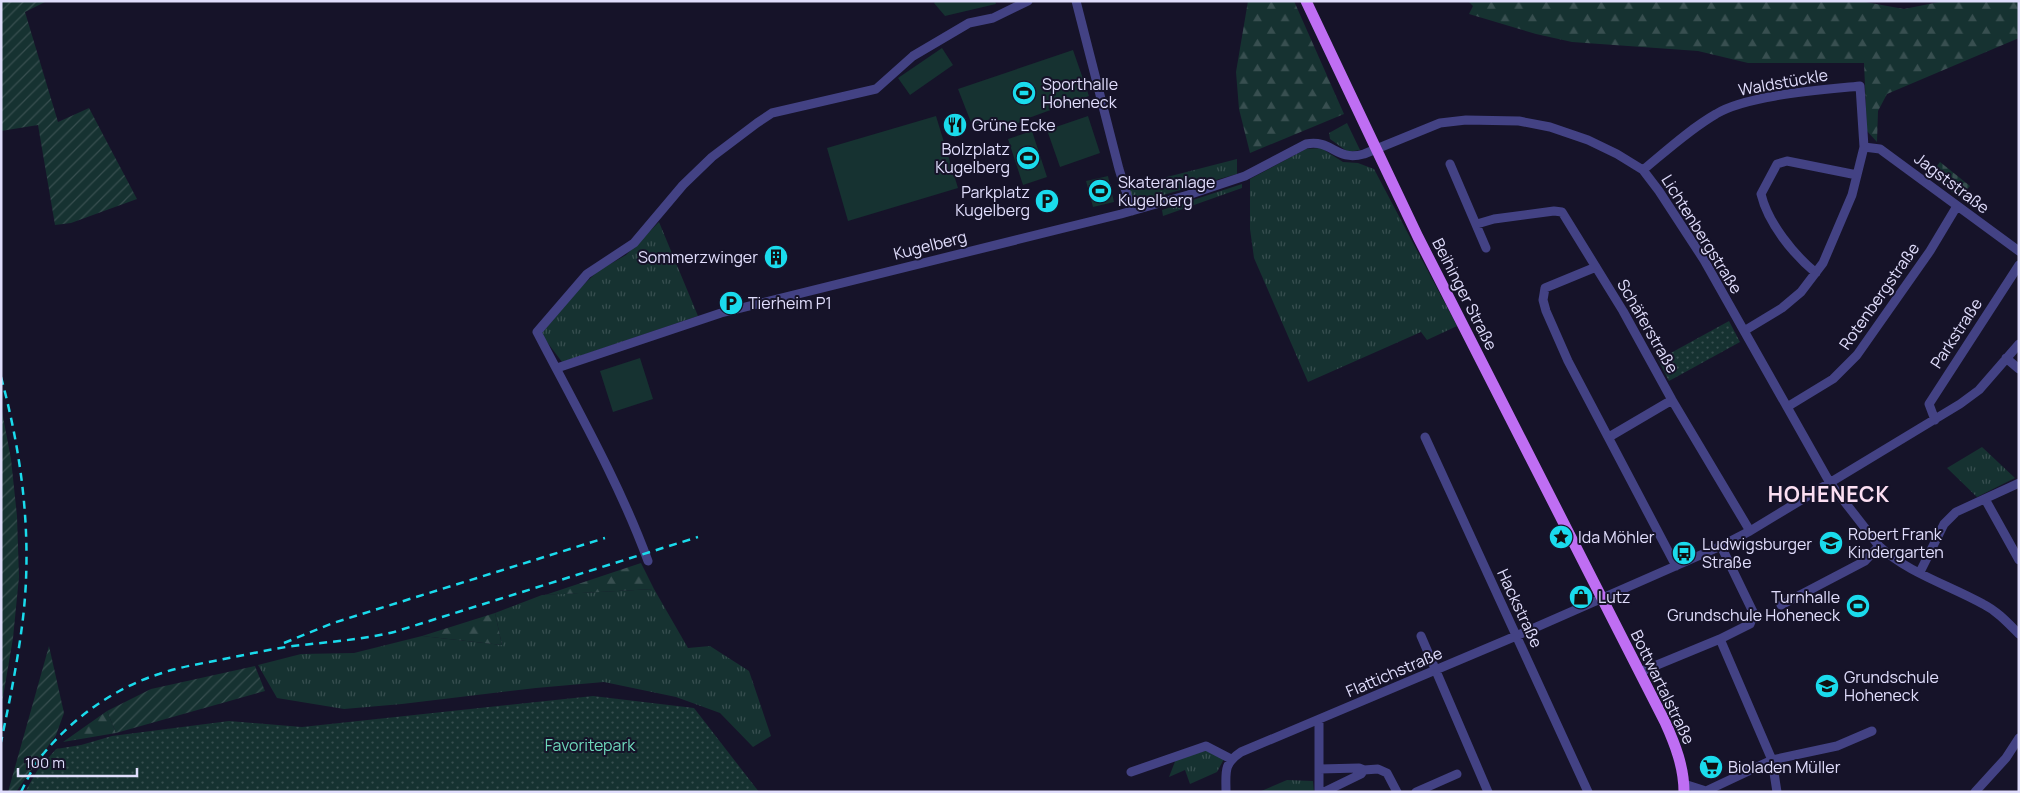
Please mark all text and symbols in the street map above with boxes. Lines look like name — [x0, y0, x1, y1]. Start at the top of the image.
street label: Waldstückle — [1737, 63, 1829, 101]
place label: Sporthalle Hoheneck — [1042, 73, 1118, 113]
sports icon: Sporthalle Hoheneck — [1011, 80, 1037, 106]
restaurant icon: Grüne Ecke — [942, 112, 968, 138]
place label: Grüne Ecke — [972, 114, 1056, 136]
place label: Bolzplatz Kugelberg — [935, 138, 1010, 178]
sports icon: Bolzplatz Kugelberg — [1015, 145, 1041, 171]
street label: Jagststraße — [1910, 148, 1994, 218]
street label: Lichtenbergstraße — [1656, 170, 1748, 298]
place label: Skateranlage Kugelberg — [1118, 171, 1215, 211]
sports icon: Skateranlage Kugelberg — [1087, 178, 1113, 204]
place label: Parkplatz Kugelberg — [955, 181, 1030, 221]
parking icon: Parkplatz Kugelberg — [1034, 188, 1060, 214]
street label: Kugelberg — [891, 225, 969, 265]
street label: Beihinger Straße — [1427, 234, 1503, 354]
street label: Rotenbergstraße — [1834, 238, 1924, 354]
building icon: Sommerzwinger — [763, 244, 789, 270]
place label: Sommerzwinger — [638, 246, 758, 268]
street label: Schäferstraße — [1612, 275, 1684, 377]
parking icon: Tierheim P1 — [718, 290, 744, 316]
place label: Tierheim P1 — [748, 292, 832, 314]
street label: Parkstraße — [1925, 294, 1987, 372]
district label: HOHENECK — [1768, 480, 1890, 508]
place label: Robert Frank Kindergarten — [1848, 523, 1944, 563]
place icon: Ida Möhler — [1548, 524, 1574, 550]
place label: Ida Möhler — [1578, 526, 1655, 548]
school or university icon: Robert Frank Kindergarten — [1818, 530, 1844, 556]
place label: Ludwigsburger Straße — [1702, 533, 1812, 573]
bus stop icon: Ludwigsburger Straße — [1671, 540, 1697, 566]
street label: Hackstraße — [1492, 565, 1548, 651]
shop icon: Lutz — [1568, 584, 1594, 610]
place label: Lutz — [1598, 586, 1631, 608]
place label: Turnhalle Grundschule Hoheneck — [1667, 586, 1841, 626]
sports icon: Turnhalle Grundschule Hoheneck — [1845, 593, 1871, 619]
street label: Bottwartalstraße — [1626, 626, 1700, 748]
street label: Flattichstraße — [1342, 642, 1446, 702]
place label: Grundschule Hoheneck — [1844, 666, 1939, 706]
school or university icon: Grundschule Hoheneck — [1814, 673, 1840, 699]
park label: Favoritepark — [545, 734, 636, 756]
scale bar — [18, 746, 136, 778]
text: 100 m — [25, 752, 65, 773]
supermarket icon: Bioladen Müller — [1698, 754, 1724, 780]
place label: Bioladen Müller — [1728, 756, 1841, 778]

